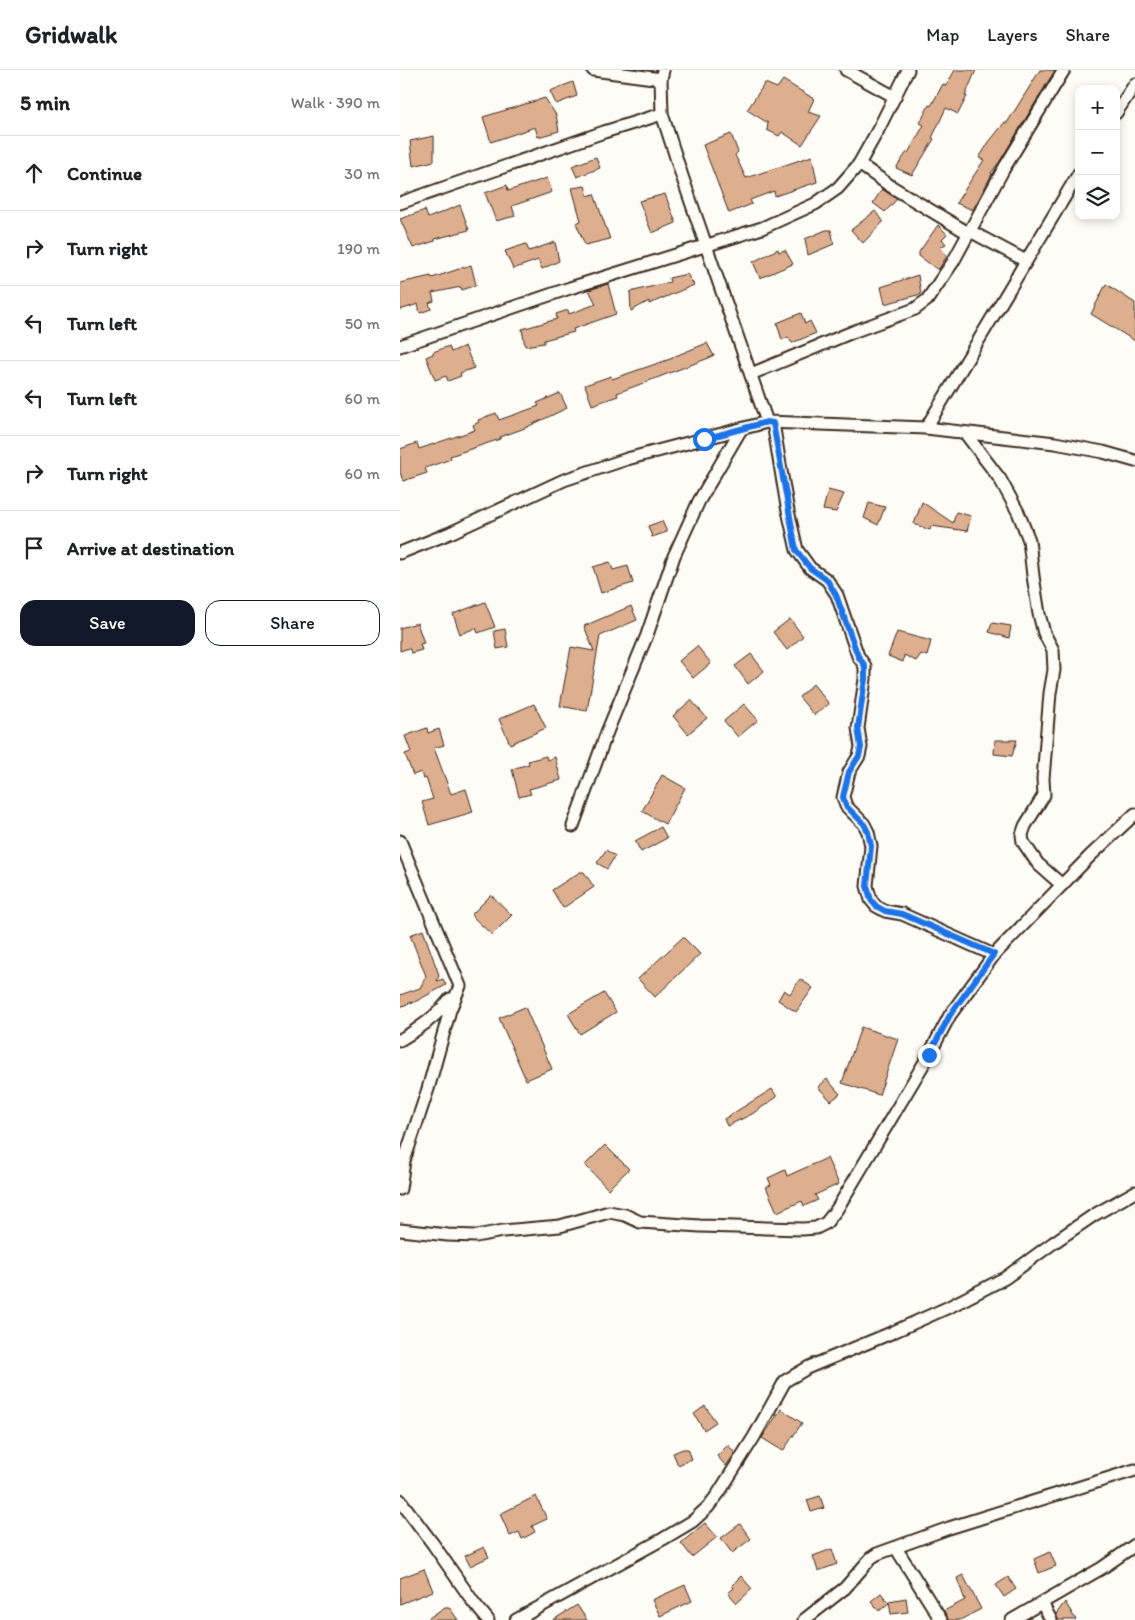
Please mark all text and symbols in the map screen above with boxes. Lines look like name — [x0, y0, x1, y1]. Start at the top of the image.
text: Gridwalk — [25, 20, 117, 49]
text: Map — [926, 24, 959, 46]
text: Layers — [987, 24, 1037, 46]
text: Share — [1065, 24, 1110, 46]
map controls — [1075, 85, 1120, 220]
button: + — [1075, 85, 1120, 130]
text: 5 min — [20, 90, 70, 115]
text: Walk · 390 m — [291, 93, 380, 112]
button: − — [1075, 130, 1120, 175]
icon: ahead — [20, 159, 48, 187]
text: Continue — [67, 162, 142, 185]
text: 30 m — [344, 164, 380, 183]
button: layers — [1075, 175, 1120, 220]
icon: right — [20, 234, 48, 262]
text: Turn right — [67, 237, 148, 260]
text: 190 m — [337, 239, 380, 258]
icon: left — [20, 309, 48, 337]
text: Turn left — [67, 312, 137, 335]
text: 50 m — [345, 314, 380, 333]
icon: left — [20, 384, 48, 412]
text: Turn left — [67, 387, 137, 410]
text: 60 m — [345, 389, 380, 408]
route start — [693, 428, 716, 451]
icon: right — [20, 459, 48, 487]
text: Turn right — [67, 462, 148, 485]
text: 60 m — [345, 464, 380, 483]
icon: arrive — [20, 534, 48, 562]
text: Arrive at destination — [67, 537, 234, 560]
button: Save — [20, 600, 195, 646]
button: Share — [205, 600, 380, 646]
route end — [918, 1044, 941, 1067]

